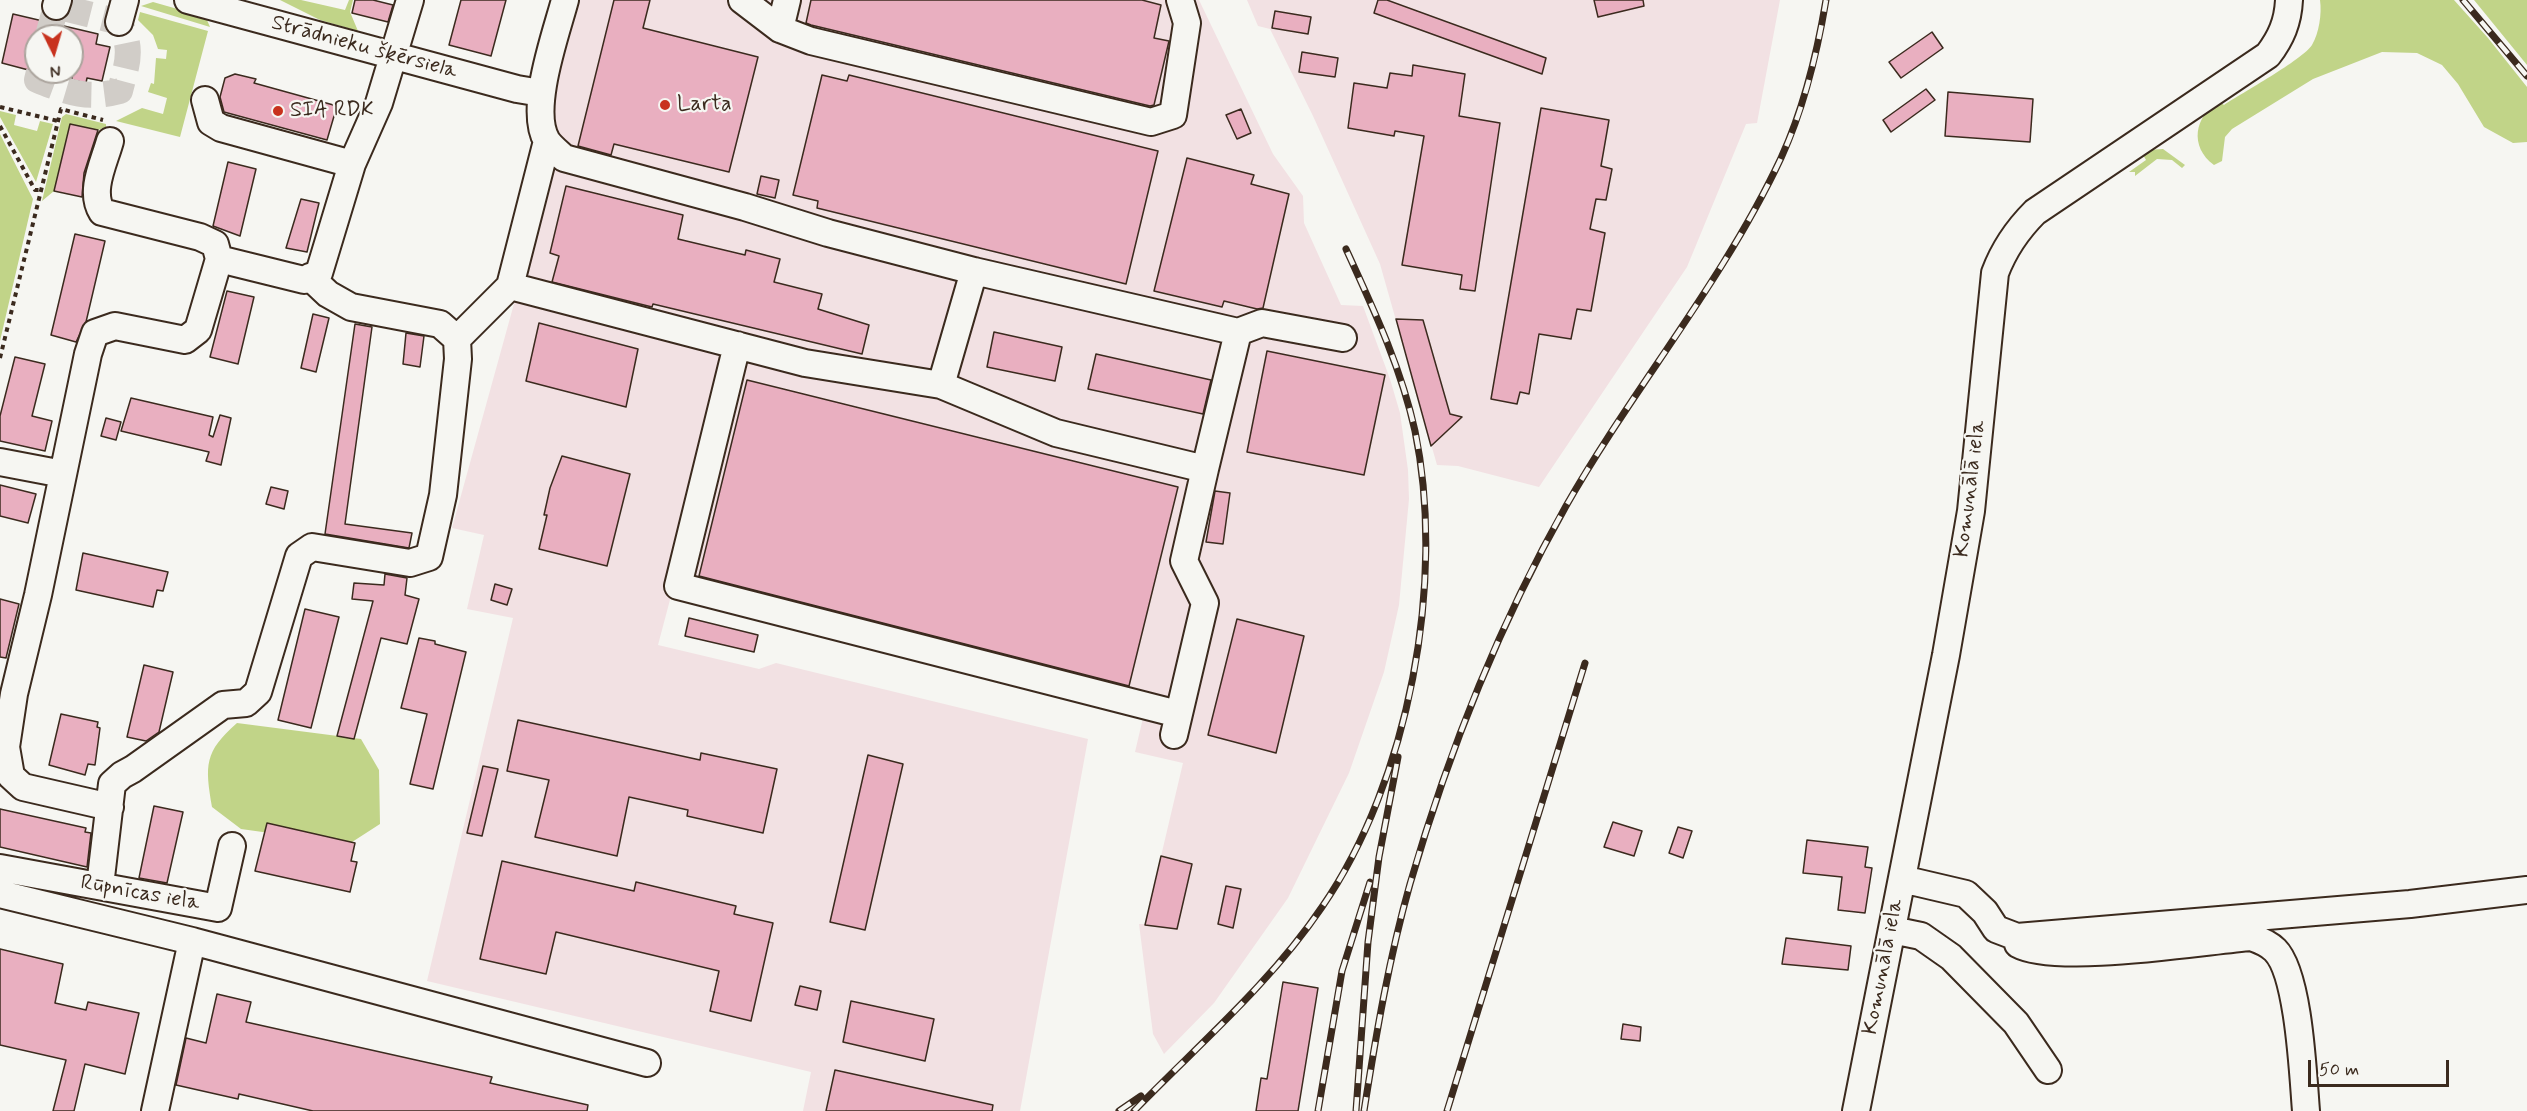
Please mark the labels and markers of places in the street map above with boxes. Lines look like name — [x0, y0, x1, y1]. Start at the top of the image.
place label: Larta — [677, 92, 732, 118]
place label: SIA RDK — [290, 98, 374, 124]
marker: Larta — [658, 98, 672, 112]
marker: SIA RDK — [271, 104, 285, 118]

